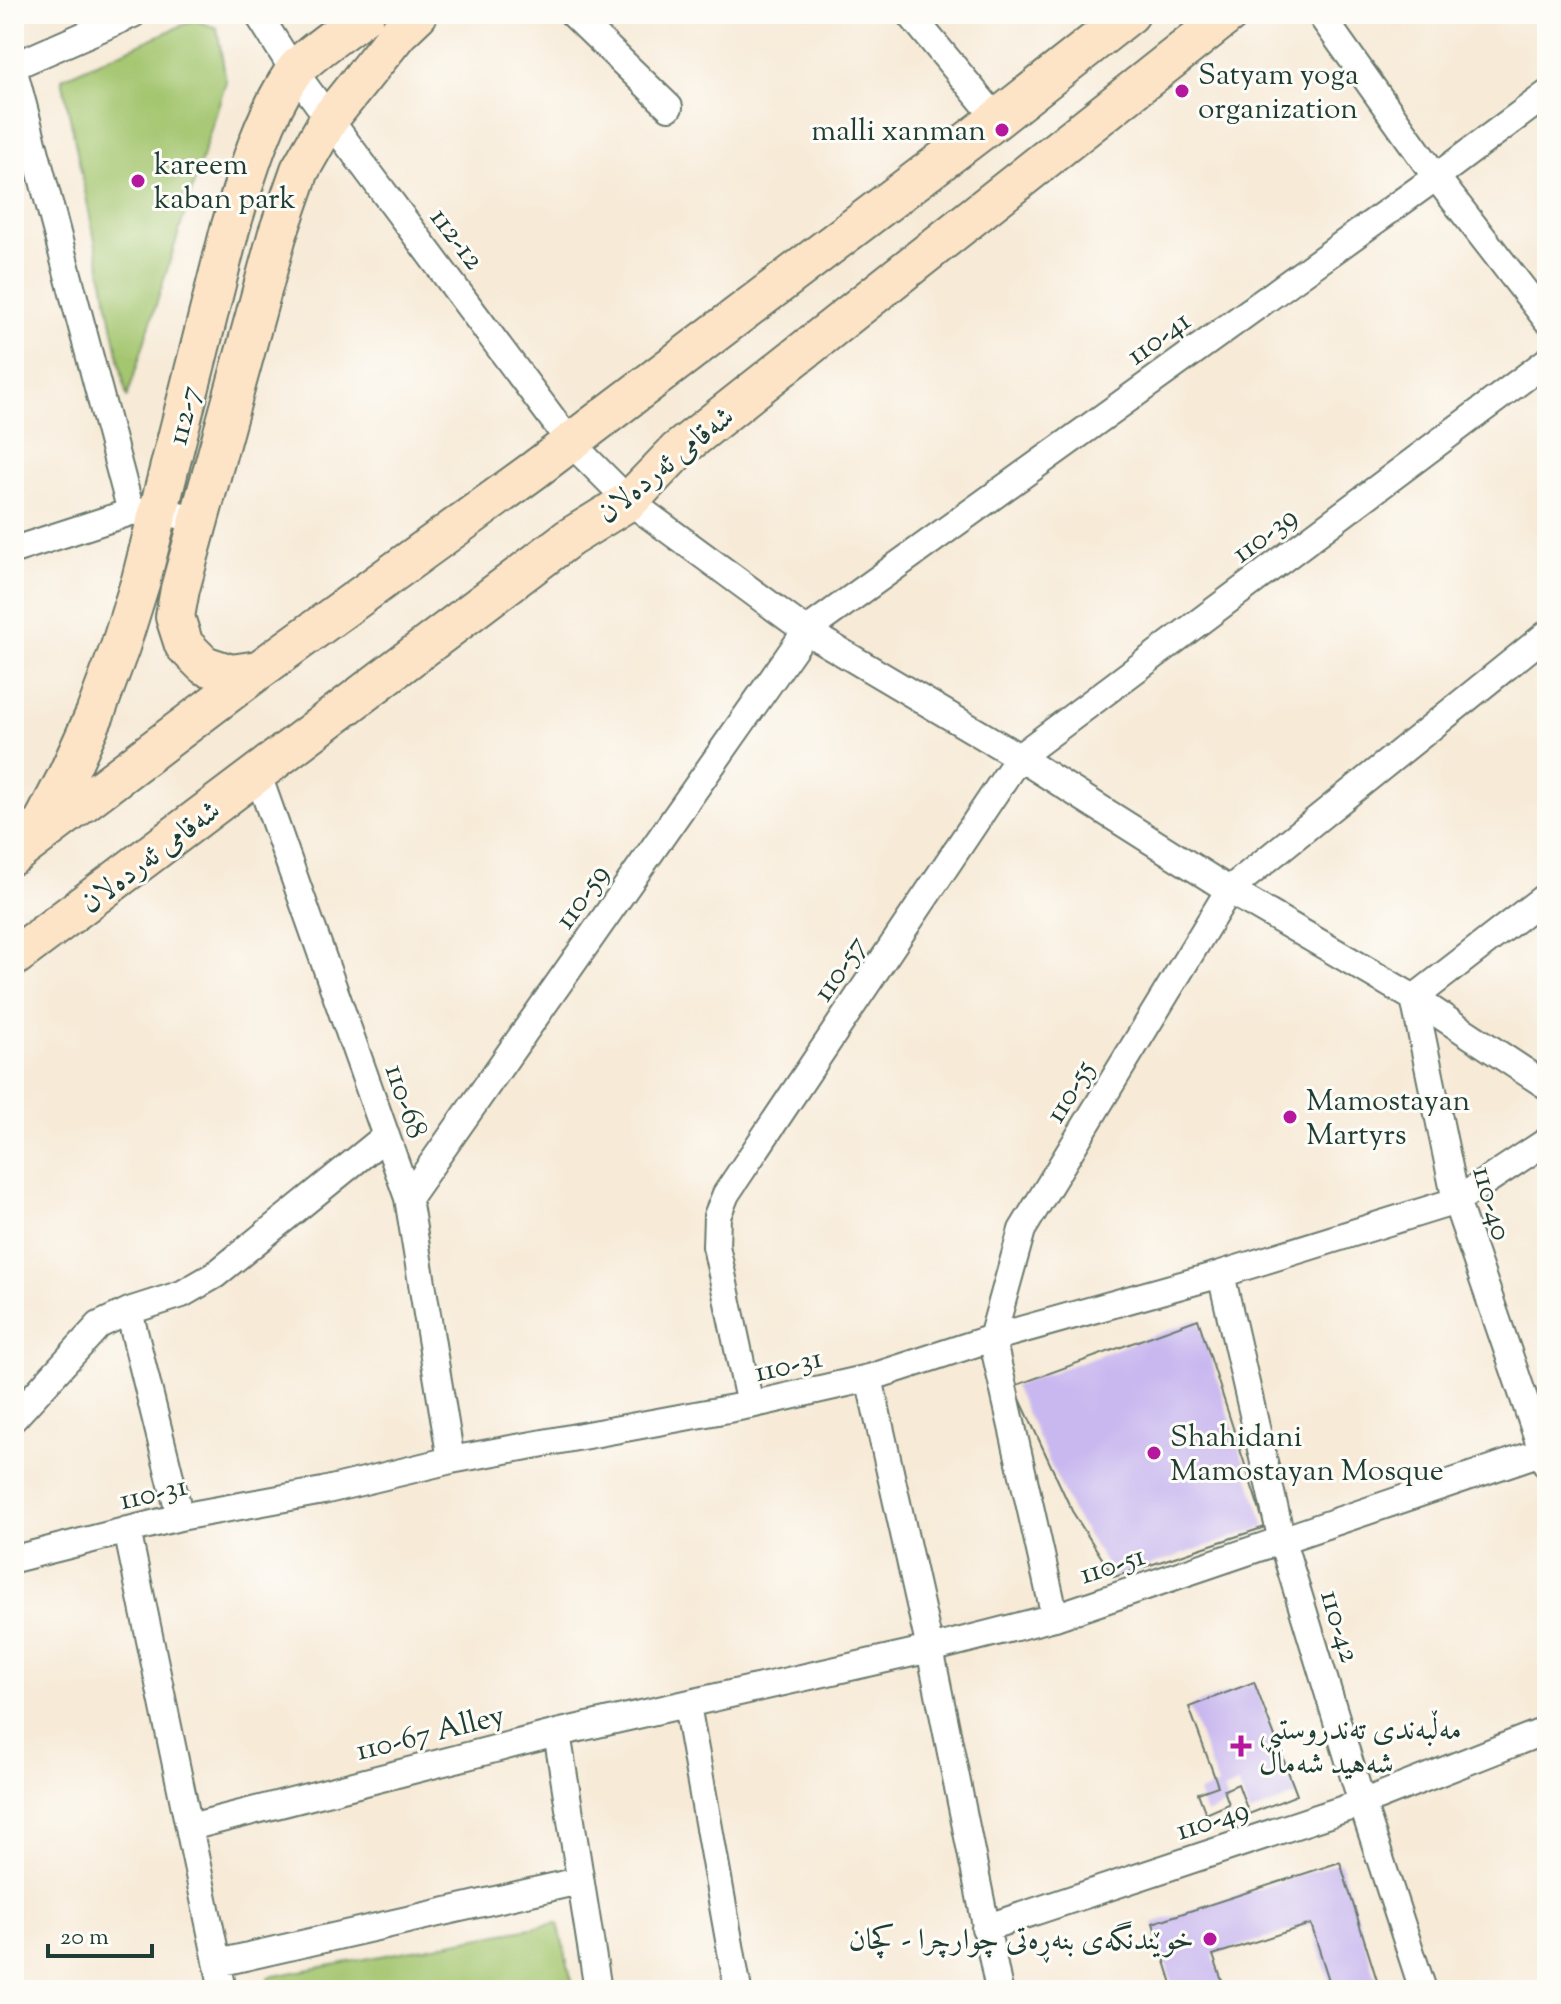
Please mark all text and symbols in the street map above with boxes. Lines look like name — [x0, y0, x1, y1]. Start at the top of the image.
place label: Satyam yoga organization — [1198, 55, 1359, 132]
marker: Satyam yoga organization — [1173, 82, 1191, 100]
place label: malli xanman — [811, 111, 986, 154]
marker: malli xanman — [993, 121, 1011, 139]
place label: kareem kaban park — [154, 145, 296, 222]
marker: kareem kaban park — [129, 172, 147, 190]
street label: 112-12 — [418, 199, 494, 280]
street label: 110-41 — [1119, 301, 1200, 377]
street label: 112-7 — [157, 381, 214, 450]
street label: شەقامی ئەردەلان — [588, 397, 745, 535]
street label: 110-39 — [1224, 497, 1307, 575]
street label: شەقامی ئەردەلان — [72, 791, 231, 925]
street label: 110-59 — [545, 856, 621, 939]
street label: 110-57 — [803, 928, 879, 1011]
street label: 110-55 — [1035, 1053, 1107, 1132]
street label: 110-68 — [372, 1059, 437, 1145]
place label: Mamostayan Martyrs — [1306, 1081, 1471, 1158]
marker: Mamostayan Martyrs — [1281, 1108, 1299, 1126]
street label: 110-40 — [1460, 1162, 1522, 1246]
street label: 110-31 — [750, 1338, 827, 1395]
place label: Shahidani Mamostayan Mosque — [1170, 1417, 1444, 1494]
marker: Shahidani Mamostayan Mosque — [1145, 1444, 1163, 1462]
street label: 110-31 — [115, 1466, 192, 1523]
street label: 110-51 — [1074, 1536, 1151, 1597]
street label: 110-42 — [1307, 1585, 1370, 1668]
street label: 110-67 Alley — [352, 1695, 509, 1774]
place label: مەڵبەندی تەندروستیی شەهید شەماڵ — [1259, 1710, 1462, 1787]
marker: مەڵبەندی تەندروستیی شەهید شەماڵ — [1230, 1735, 1252, 1757]
street label: 110-49 — [1171, 1789, 1255, 1853]
scale bar — [48, 1908, 152, 1958]
place label: خوێندنگەی بنەڕەتی چوارچرا - کچان — [849, 1920, 1194, 1963]
text: 20 m — [60, 1921, 109, 1955]
marker: خوێندنگەی بنەڕەتی چوارچرا - کچان — [1201, 1930, 1219, 1948]

